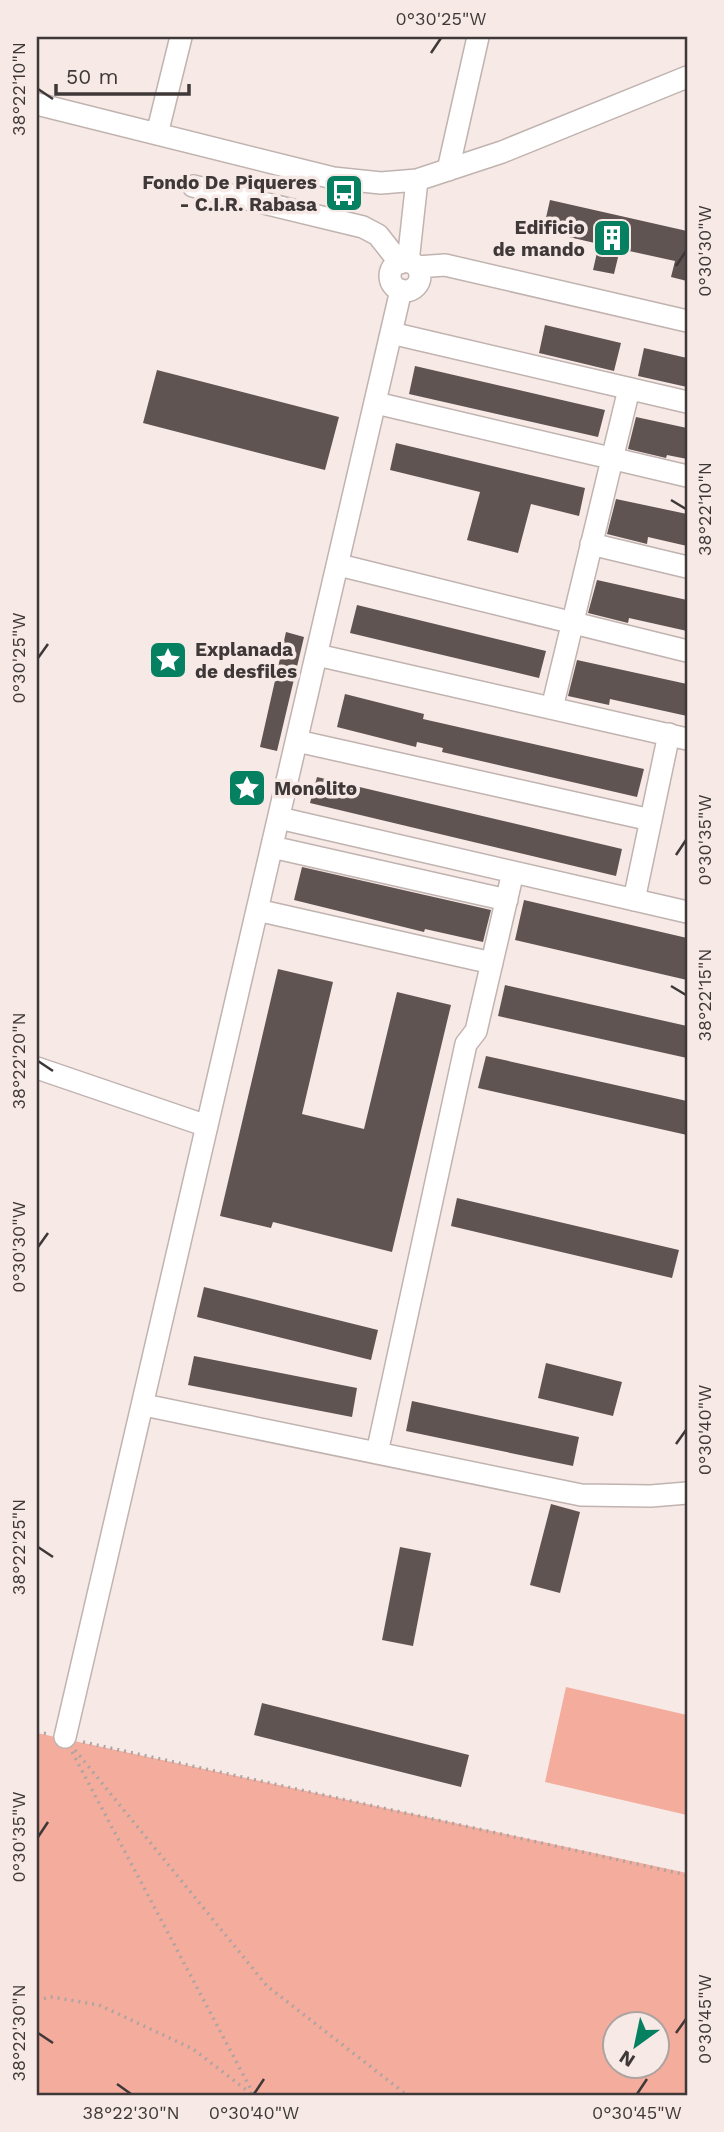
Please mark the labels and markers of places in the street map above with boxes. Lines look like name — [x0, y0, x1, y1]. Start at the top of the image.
place label: Fondo De Piqueres - C.I.R. Rabasa — [142, 171, 317, 216]
bus stop icon: Fondo De Piqueres - C.I.R. Rabasa — [323, 172, 365, 214]
place label: Edificio de mando — [493, 216, 585, 261]
building icon: Edificio de mando — [591, 217, 633, 259]
place label: Explanada de desfiles — [195, 638, 297, 683]
place icon: Explanada de desfiles — [147, 639, 189, 681]
place icon: Monolito — [226, 767, 268, 809]
place label: Monolito — [274, 777, 357, 800]

